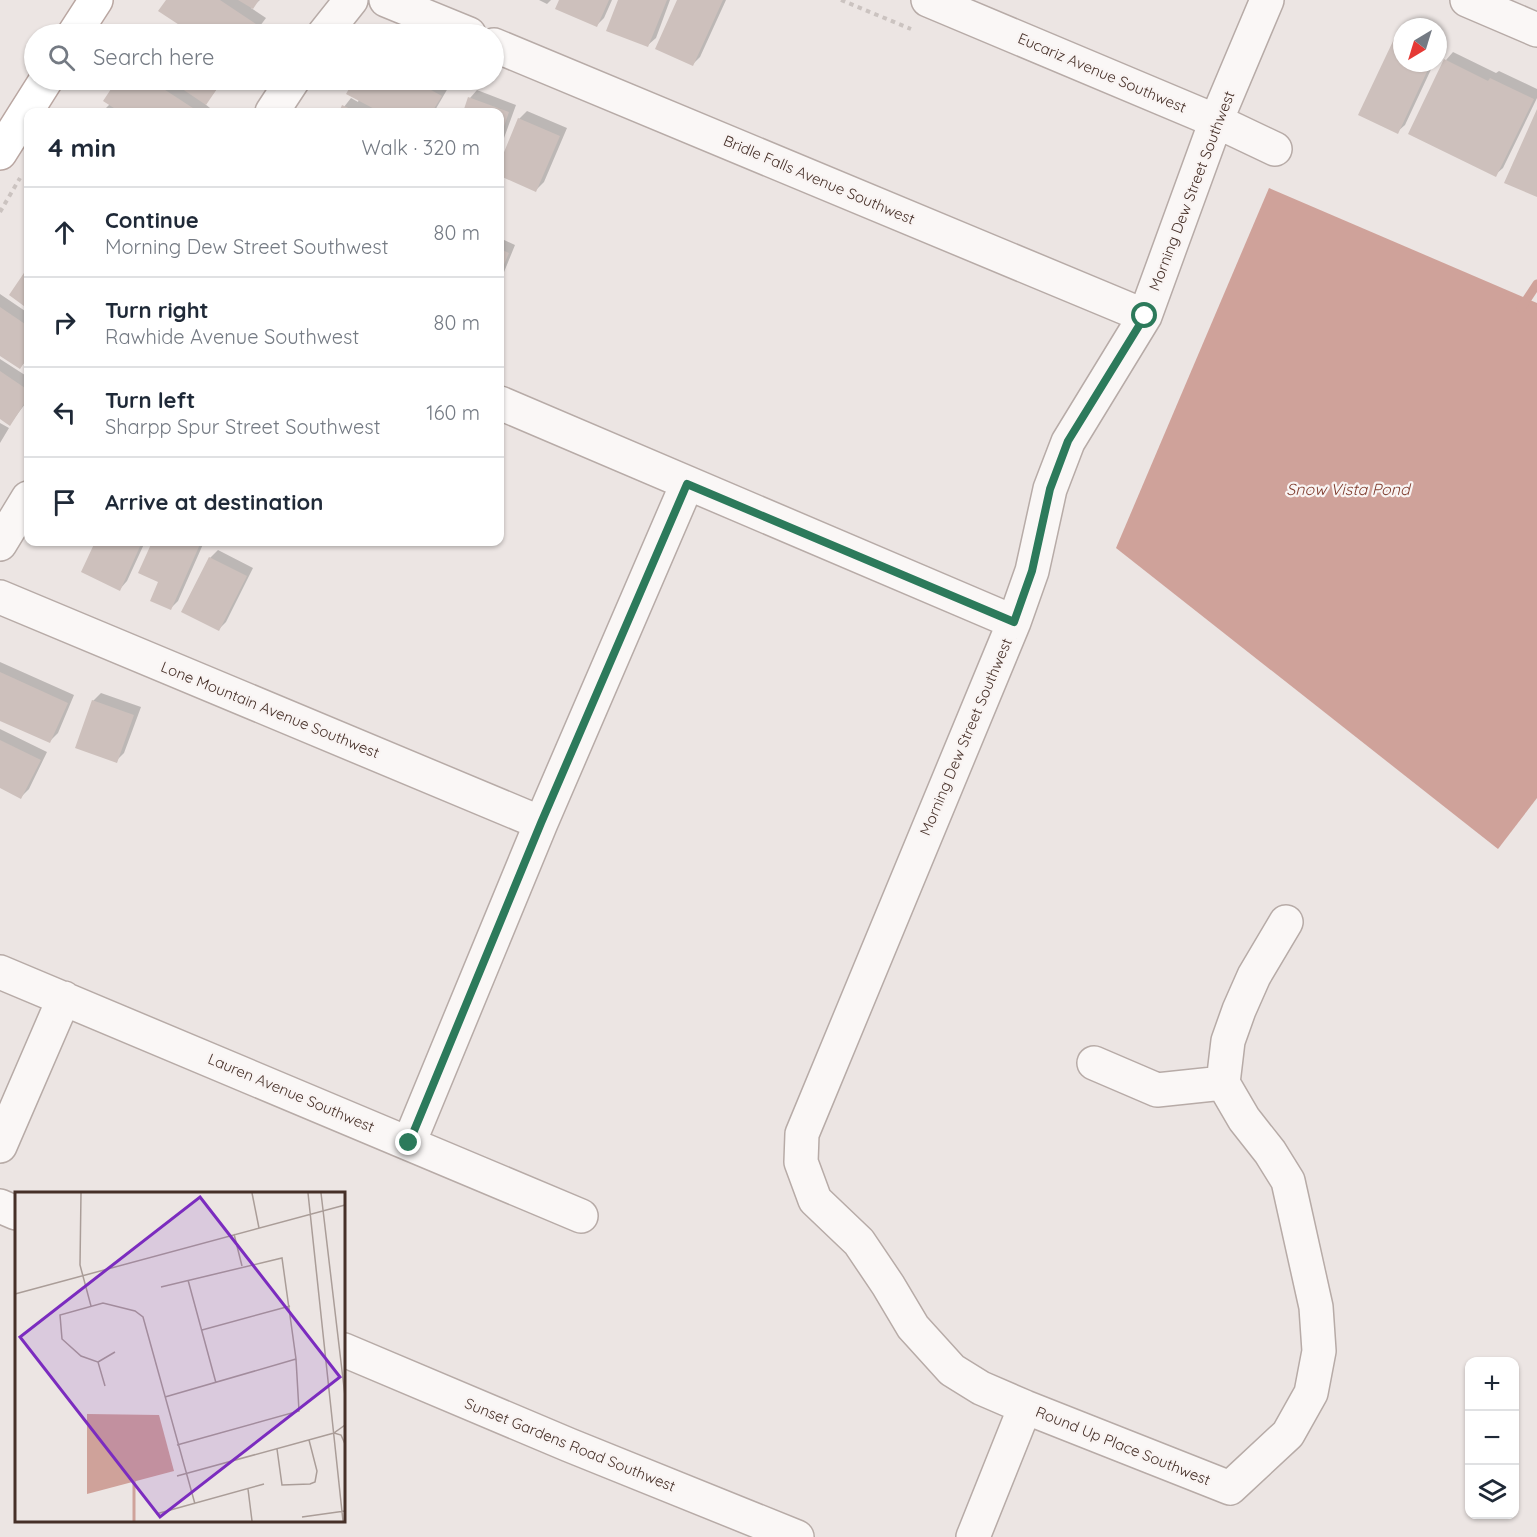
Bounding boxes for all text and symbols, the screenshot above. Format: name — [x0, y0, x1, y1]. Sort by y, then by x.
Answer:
north arrow — [1393, 18, 1447, 72]
search box — [24, 24, 504, 90]
street label: Eucariz Avenue Southwest — [1015, 28, 1189, 117]
icon: search — [45, 41, 78, 74]
text: Search here — [93, 43, 214, 71]
street label: Morning Dew Street Southwest — [1145, 88, 1238, 293]
text: 4 min — [48, 131, 116, 164]
street label: Bridle Falls Avenue Southwest — [721, 131, 918, 229]
text: Walk · 320 m — [361, 135, 480, 160]
text: Continue — [105, 206, 199, 234]
icon: ahead — [48, 216, 81, 249]
text: 80 m — [434, 220, 480, 245]
text: Morning Dew Street Southwest — [105, 234, 388, 259]
text: Turn right — [105, 296, 209, 324]
route start — [1131, 302, 1157, 328]
icon: right — [48, 306, 81, 339]
text: 80 m — [434, 310, 480, 335]
text: Rawhide Avenue Southwest — [105, 324, 359, 349]
text: Turn left — [105, 386, 195, 414]
icon: left — [48, 396, 81, 429]
text: 160 m — [426, 400, 480, 425]
text: Sharpp Spur Street Southwest — [105, 414, 380, 439]
water label: Snow Vista Pond — [1286, 479, 1412, 499]
icon: arrive — [48, 486, 81, 519]
text: Arrive at destination — [105, 488, 323, 516]
street label: Morning Dew Street Southwest — [915, 635, 1016, 838]
street label: Lone Mountain Avenue Southwest — [158, 657, 382, 762]
street label: Lauren Avenue Southwest — [205, 1049, 377, 1136]
route end — [395, 1129, 421, 1155]
inset map — [15, 1192, 345, 1522]
map controls — [1465, 1357, 1519, 1519]
button: + — [1465, 1357, 1519, 1411]
street label: Sunset Gardens Road Southwest — [462, 1393, 678, 1496]
street label: Round Up Place Southwest — [1033, 1402, 1213, 1489]
button: − — [1465, 1411, 1519, 1465]
button: layers — [1465, 1465, 1519, 1519]

